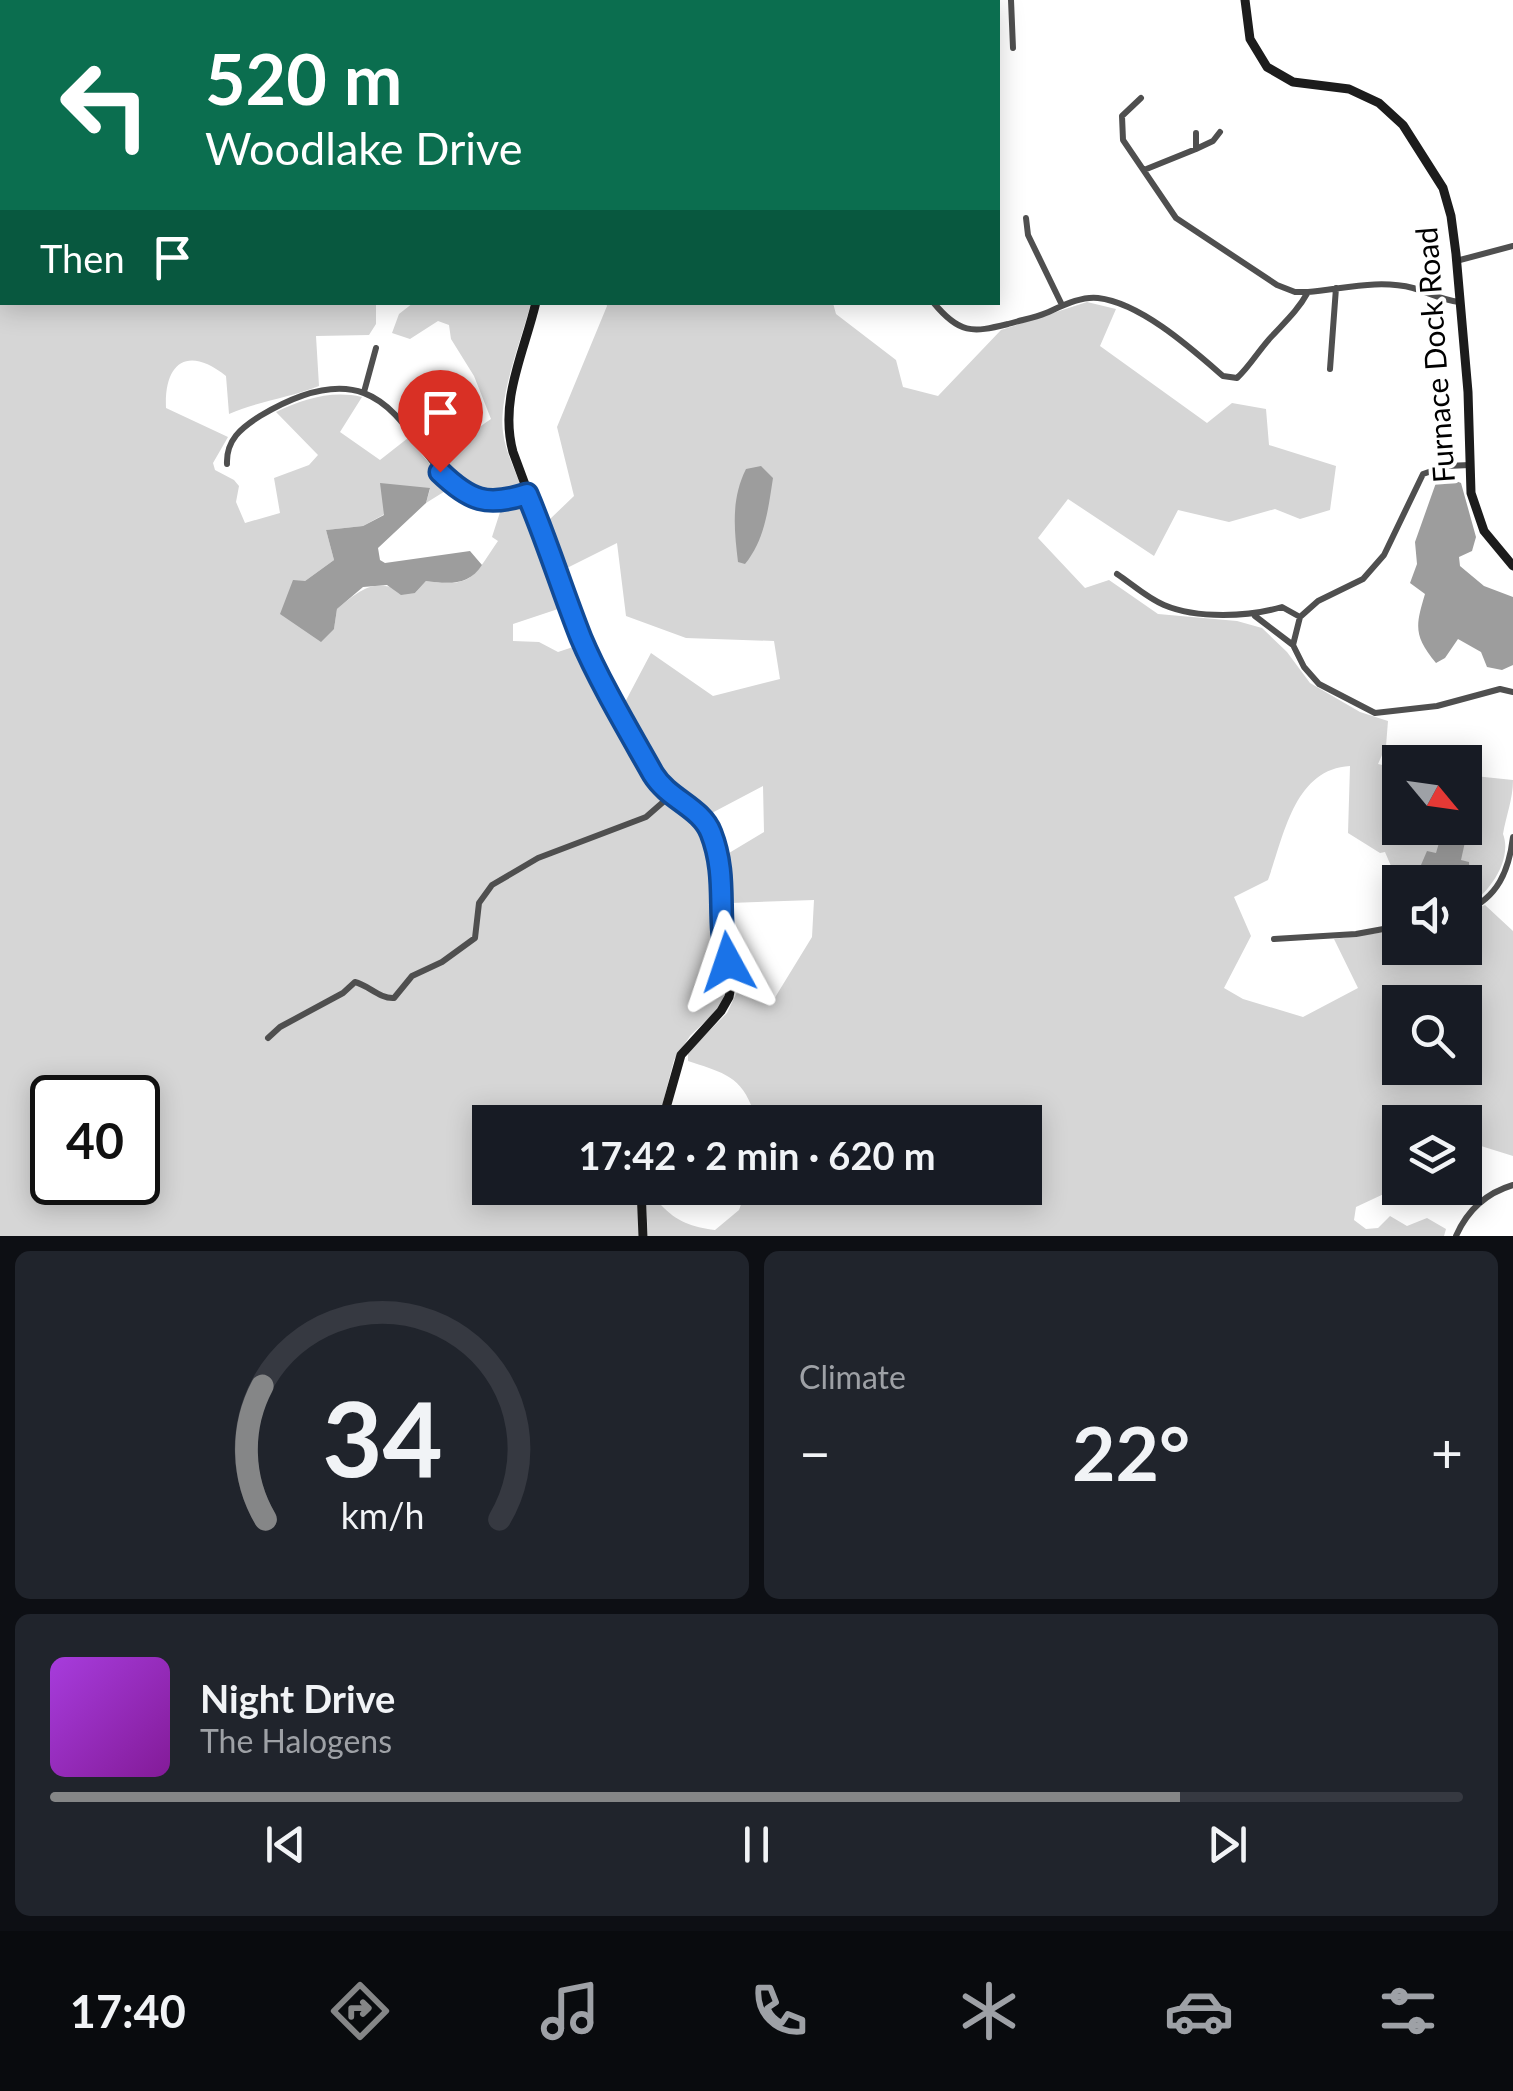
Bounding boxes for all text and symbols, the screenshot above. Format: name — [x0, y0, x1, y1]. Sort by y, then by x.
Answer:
text: 520 m — [205, 36, 402, 120]
icon: left — [40, 40, 170, 170]
text: Woodlake Drive — [205, 121, 522, 175]
street label: Furnace Dock Road — [1407, 226, 1461, 484]
icon: arrive — [145, 230, 200, 285]
text: Then — [40, 235, 125, 281]
pin — [398, 370, 483, 473]
icon: arrive — [413, 385, 468, 440]
north arrow — [1382, 745, 1482, 845]
map controls — [1382, 745, 1482, 1205]
button: sound — [1382, 865, 1482, 965]
position arrow — [676, 910, 780, 1014]
button: search — [1382, 985, 1482, 1085]
speed limit sign: 40 — [30, 1075, 160, 1205]
button: layers — [1382, 1105, 1482, 1205]
text: 17:42 · 2 min · 620 m — [578, 1132, 936, 1178]
text: Climate — [799, 1357, 906, 1396]
text: 34 — [322, 1374, 442, 1499]
text: 22° — [1072, 1407, 1190, 1497]
text: − — [799, 1419, 831, 1485]
text: + — [1431, 1419, 1463, 1485]
text: km/h — [340, 1494, 424, 1537]
text: Night Drive — [200, 1675, 395, 1721]
text: The Halogens — [200, 1721, 392, 1760]
icon: previous — [258, 1817, 313, 1872]
icon: pause — [729, 1817, 784, 1872]
icon: next — [1200, 1817, 1255, 1872]
icon: directions — [325, 1976, 395, 2046]
icon: music — [535, 1976, 605, 2046]
icon: phone — [744, 1976, 814, 2046]
icon: climate — [954, 1976, 1024, 2046]
icon: car — [1164, 1976, 1234, 2046]
icon: filters — [1373, 1976, 1443, 2046]
text: 17:40 — [70, 1984, 186, 2038]

